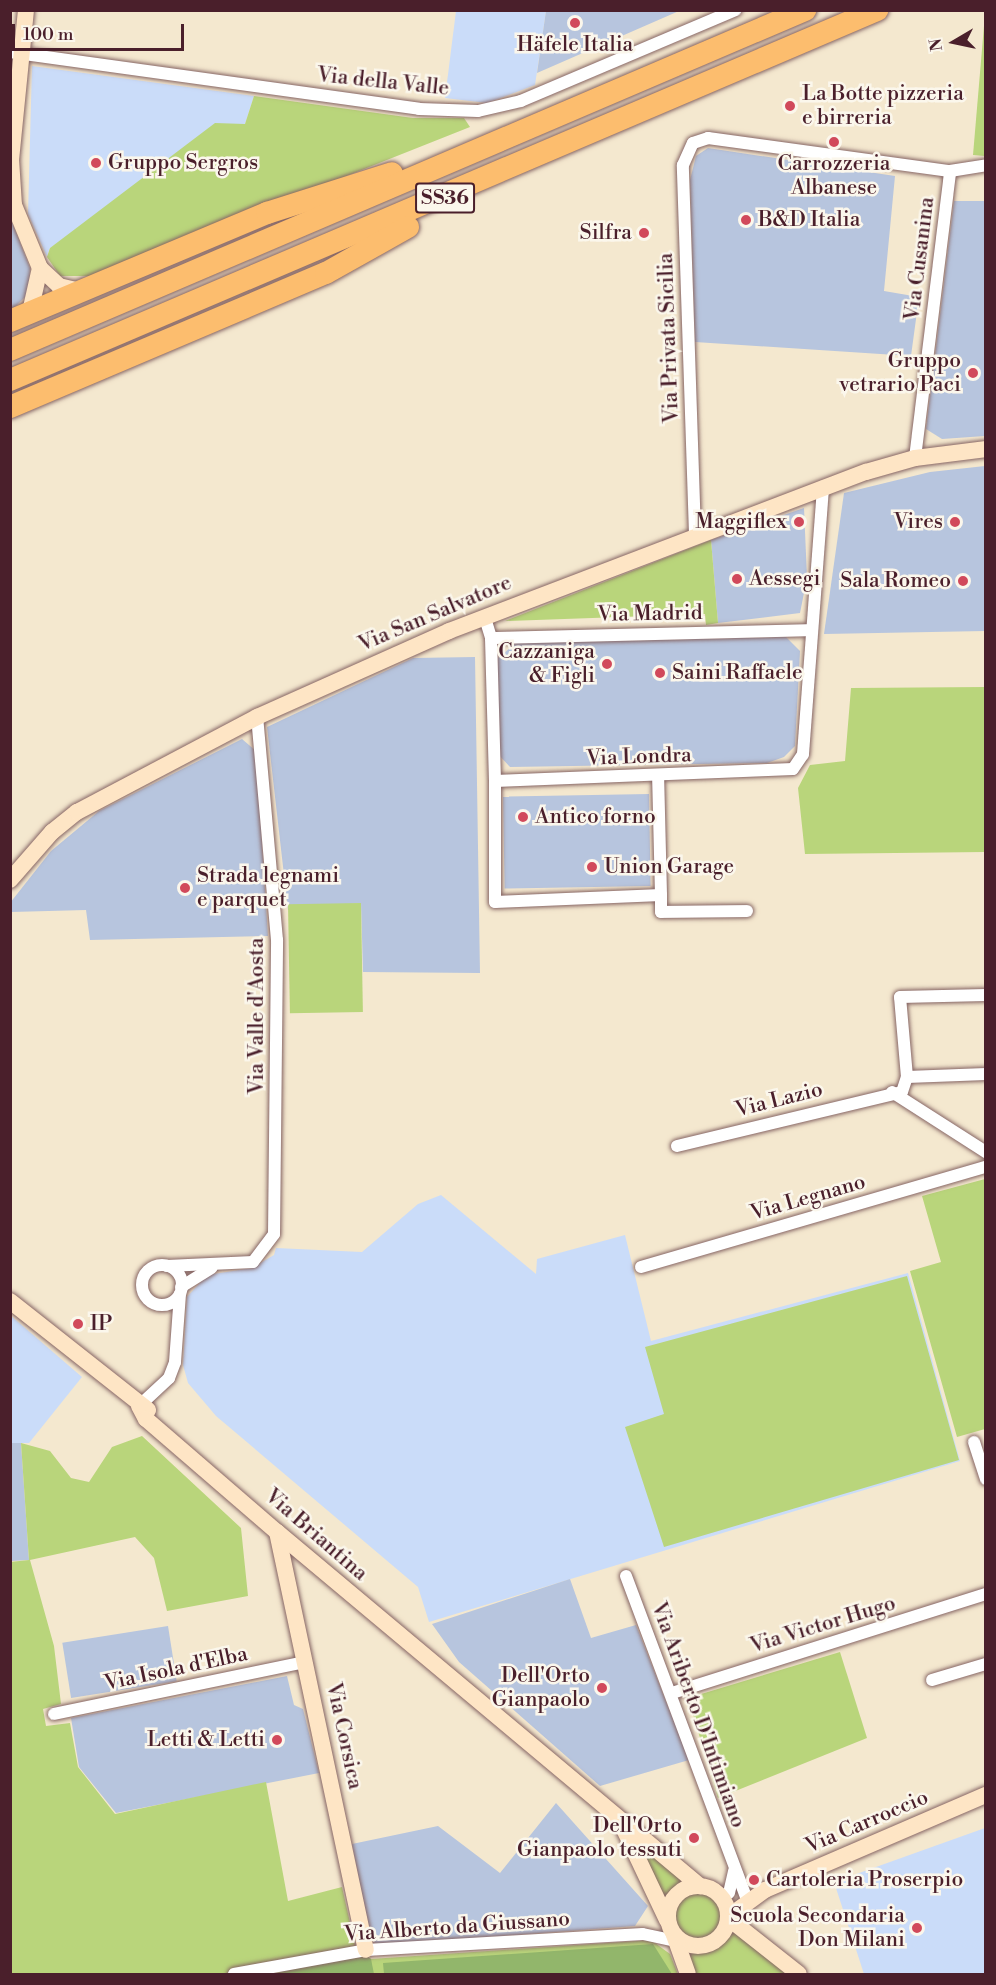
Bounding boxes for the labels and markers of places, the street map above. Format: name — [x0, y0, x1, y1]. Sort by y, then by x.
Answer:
marker: Häfele Italia — [568, 16, 582, 30]
place label: Häfele Italia — [517, 32, 633, 58]
place label: La Botte pizzeria e birreria — [802, 81, 964, 131]
marker: La Botte pizzeria e birreria — [783, 99, 797, 113]
marker: Carrozzeria Albanese — [827, 135, 841, 149]
place label: Gruppo Sergros — [108, 150, 258, 176]
place label: Carrozzeria Albanese — [778, 151, 890, 201]
marker: Gruppo Sergros — [89, 156, 103, 170]
place label: B&D Italia — [758, 207, 860, 233]
marker: B&D Italia — [739, 213, 753, 227]
place label: Silfra — [580, 220, 632, 246]
marker: Silfra — [637, 226, 651, 240]
place label: Gruppo vetrario Paci — [839, 348, 961, 398]
marker: Gruppo vetrario Paci — [966, 366, 980, 380]
place label: Maggiflex — [695, 509, 787, 535]
place label: Vires — [894, 509, 943, 535]
marker: Maggiflex — [792, 515, 806, 529]
marker: Vires — [948, 515, 962, 529]
place label: Aessegi — [749, 566, 820, 592]
place label: Sala Romeo — [840, 568, 951, 594]
marker: Aessegi — [730, 572, 744, 586]
marker: Sala Romeo — [956, 574, 970, 588]
place label: Cazzaniga & Figli — [498, 639, 595, 689]
marker: Cazzaniga & Figli — [600, 657, 614, 671]
place label: Saini Raffaele — [672, 660, 803, 686]
marker: Saini Raffaele — [653, 666, 667, 680]
place label: Antico forno — [535, 804, 656, 830]
marker: Antico forno — [516, 810, 530, 824]
place label: Union Garage — [604, 854, 734, 880]
marker: Union Garage — [585, 860, 599, 874]
place label: Strada legnami e parquet — [197, 863, 339, 913]
marker: Strada legnami e parquet — [178, 881, 192, 895]
place label: IP — [90, 1311, 112, 1337]
marker: IP — [71, 1317, 85, 1331]
place label: Dell'Orto Gianpaolo — [492, 1663, 590, 1713]
marker: Dell'Orto Gianpaolo — [595, 1681, 609, 1695]
place label: Letti & Letti — [147, 1727, 265, 1753]
marker: Letti & Letti — [270, 1733, 284, 1747]
place label: Dell'Orto Gianpaolo tessuti — [517, 1813, 682, 1863]
marker: Dell'Orto Gianpaolo tessuti — [687, 1831, 701, 1845]
place label: Cartoleria Proserpio — [766, 1867, 963, 1893]
marker: Cartoleria Proserpio — [747, 1873, 761, 1887]
place label: Scuola Secondaria Don Milani — [730, 1903, 905, 1953]
marker: Scuola Secondaria Don Milani — [910, 1921, 924, 1935]

